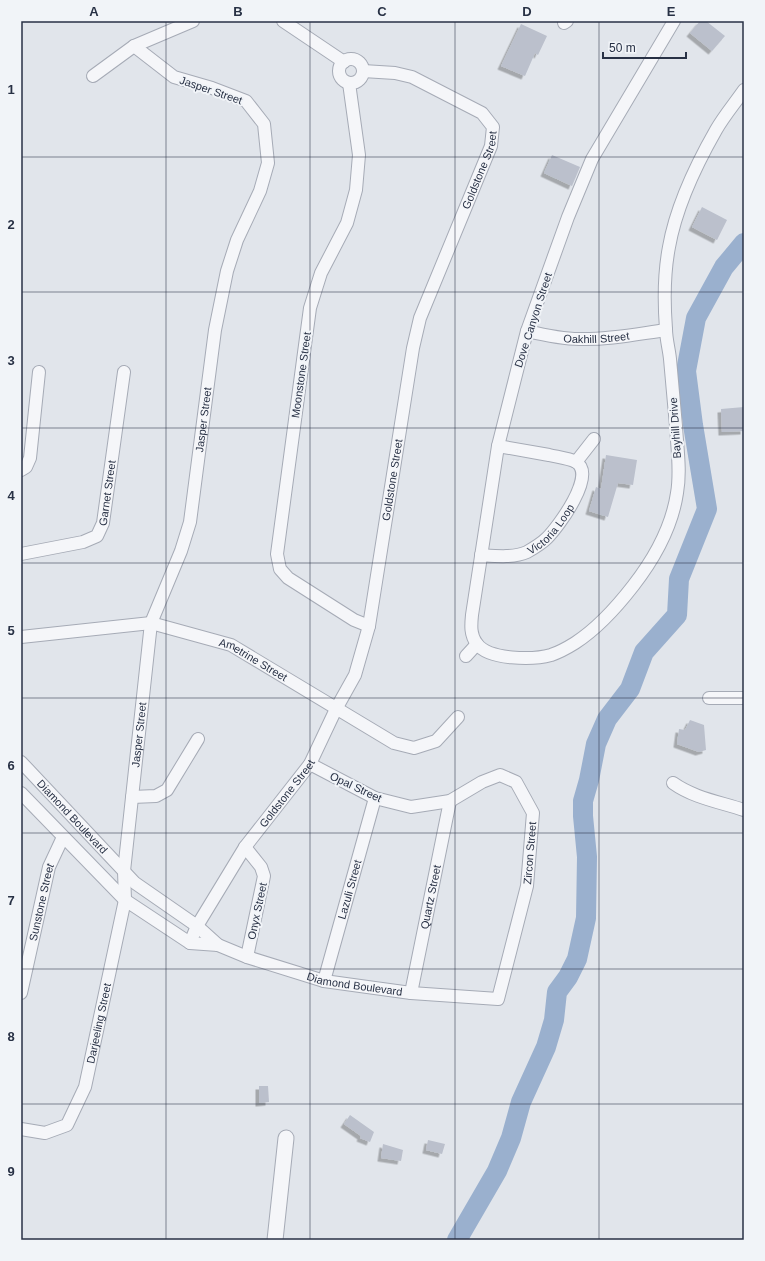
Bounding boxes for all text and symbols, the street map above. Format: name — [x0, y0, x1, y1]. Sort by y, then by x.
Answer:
text: A — [89, 4, 99, 19]
text: B — [233, 4, 243, 19]
text: C — [377, 4, 387, 19]
text: D — [522, 4, 532, 19]
text: E — [667, 4, 676, 19]
scale bar — [603, 34, 686, 60]
text: 50 m — [609, 41, 636, 55]
street label: Jasper Street — [178, 74, 244, 106]
text: 1 — [7, 82, 15, 97]
street label: Goldstone Street — [460, 130, 499, 211]
text: 2 — [7, 217, 15, 232]
street label: Dove Canyon Street — [512, 271, 554, 369]
street label: Oakhill Street — [563, 330, 630, 345]
street label: Moonstone Street — [289, 331, 313, 419]
text: 3 — [7, 353, 15, 368]
street label: Jasper Street — [193, 386, 213, 453]
street label: Bayhill Drive — [667, 397, 683, 459]
street label: Goldstone Street — [380, 438, 405, 522]
street label: Garnet Street — [97, 459, 118, 527]
text: 4 — [7, 488, 15, 503]
street label: Victoria Loop — [525, 502, 576, 556]
text: 5 — [7, 623, 15, 638]
street label: Ametrine Street — [218, 636, 289, 683]
street label: Jasper Street — [129, 702, 148, 768]
text: 6 — [7, 758, 15, 773]
street label: Goldstone Street — [257, 758, 317, 830]
street label: Opal Street — [328, 770, 384, 804]
street label: Diamond Boulevard — [35, 777, 110, 856]
street label: Zircon Street — [521, 821, 538, 885]
street label: Lazuli Street — [336, 858, 364, 921]
street label: Sunstone Street — [27, 861, 56, 942]
street label: Quartz Street — [418, 864, 443, 930]
street label: Onyx Street — [245, 881, 269, 941]
text: 7 — [7, 893, 15, 908]
street label: Diamond Boulevard — [305, 970, 403, 998]
street label: Darjeeling Street — [84, 982, 113, 1065]
text: 8 — [7, 1029, 15, 1044]
text: 9 — [7, 1164, 15, 1179]

